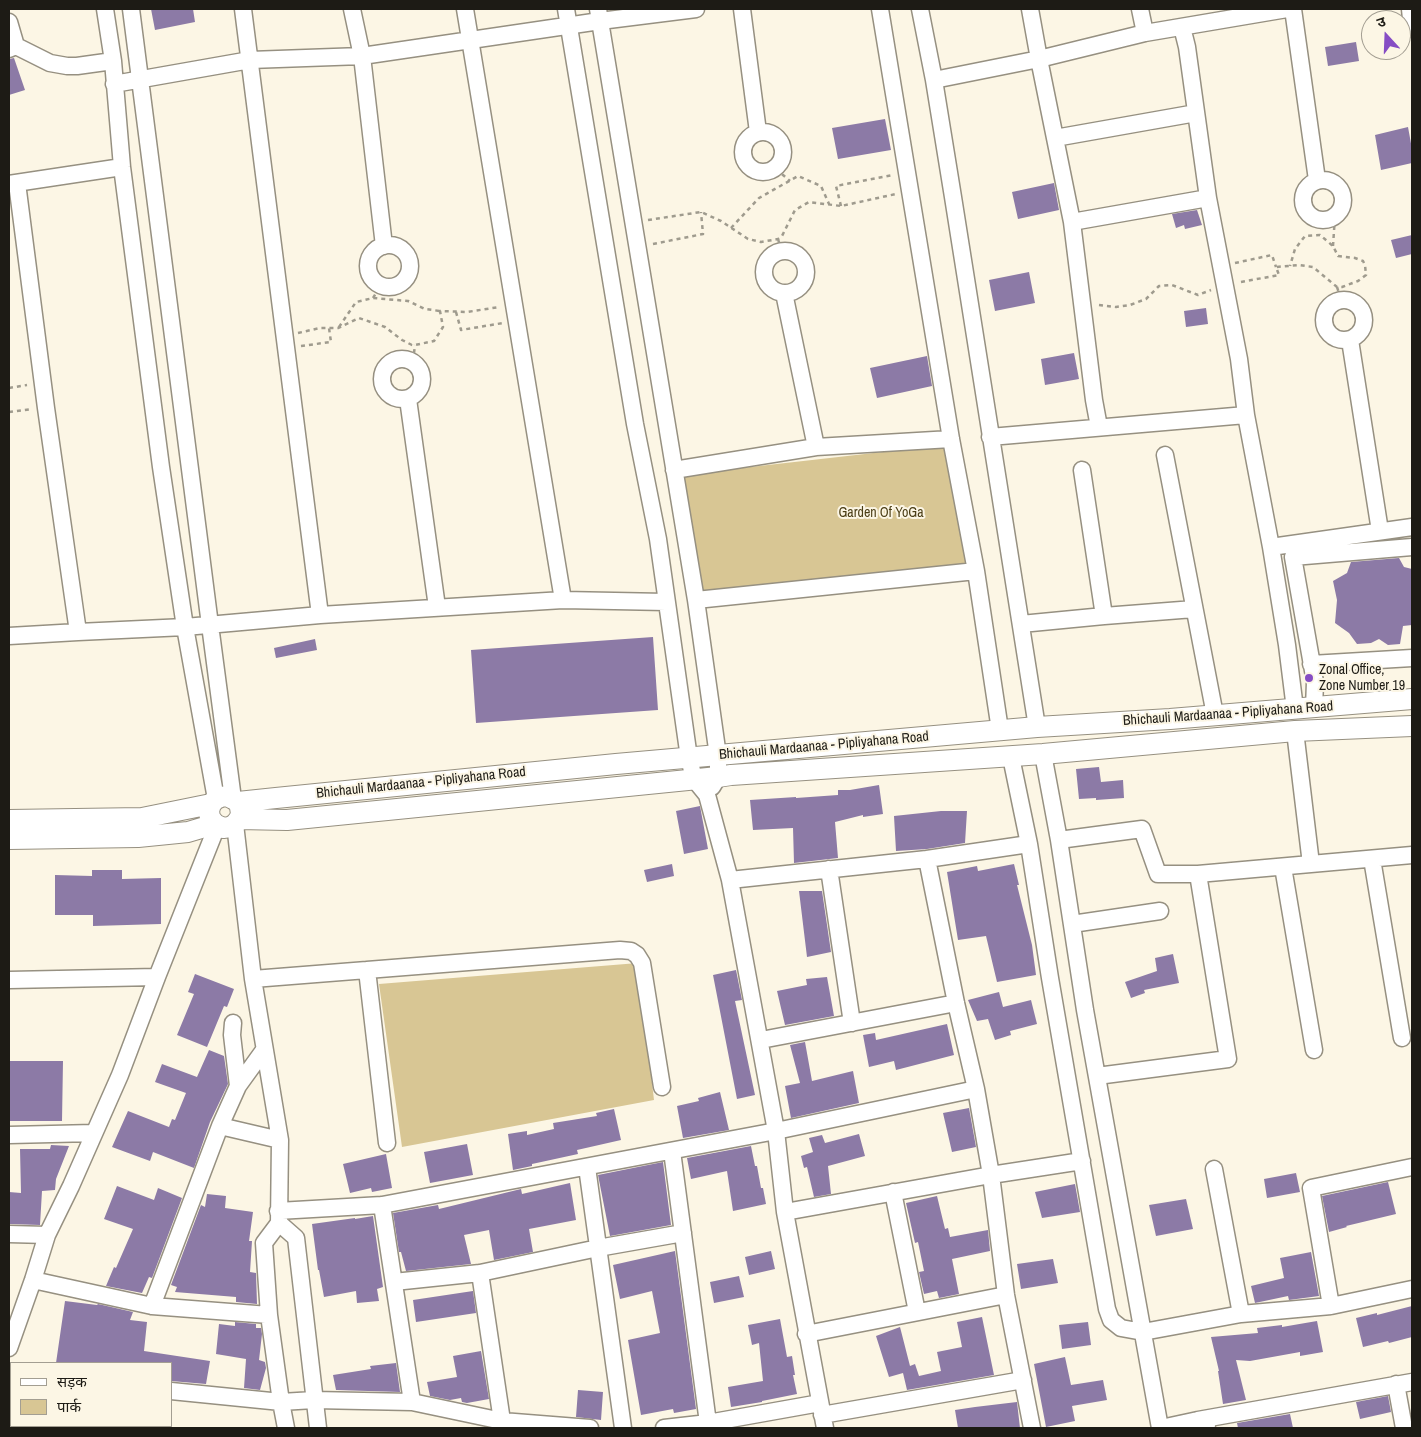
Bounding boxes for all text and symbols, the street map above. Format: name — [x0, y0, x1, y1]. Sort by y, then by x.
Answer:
north arrow — [1361, 10, 1411, 60]
text: उ — [1374, 12, 1388, 32]
park label: Garden Of YoGa — [838, 505, 924, 521]
place label: Zonal Office, Zone Number 19 — [1319, 662, 1405, 694]
marker: Zonal Office, Zone Number 19 — [1303, 672, 1315, 684]
street label: Bhichauli Mardaanaa - Pipliyahana Road — [1122, 698, 1334, 730]
street label: Bhichauli Mardaanaa - Pipliyahana Road — [718, 728, 930, 764]
street label: Bhichauli Mardaanaa - Pipliyahana Road — [315, 764, 527, 802]
legend — [10, 1362, 172, 1427]
text: सड़क — [57, 1371, 87, 1392]
text: पार्क — [57, 1396, 81, 1417]

